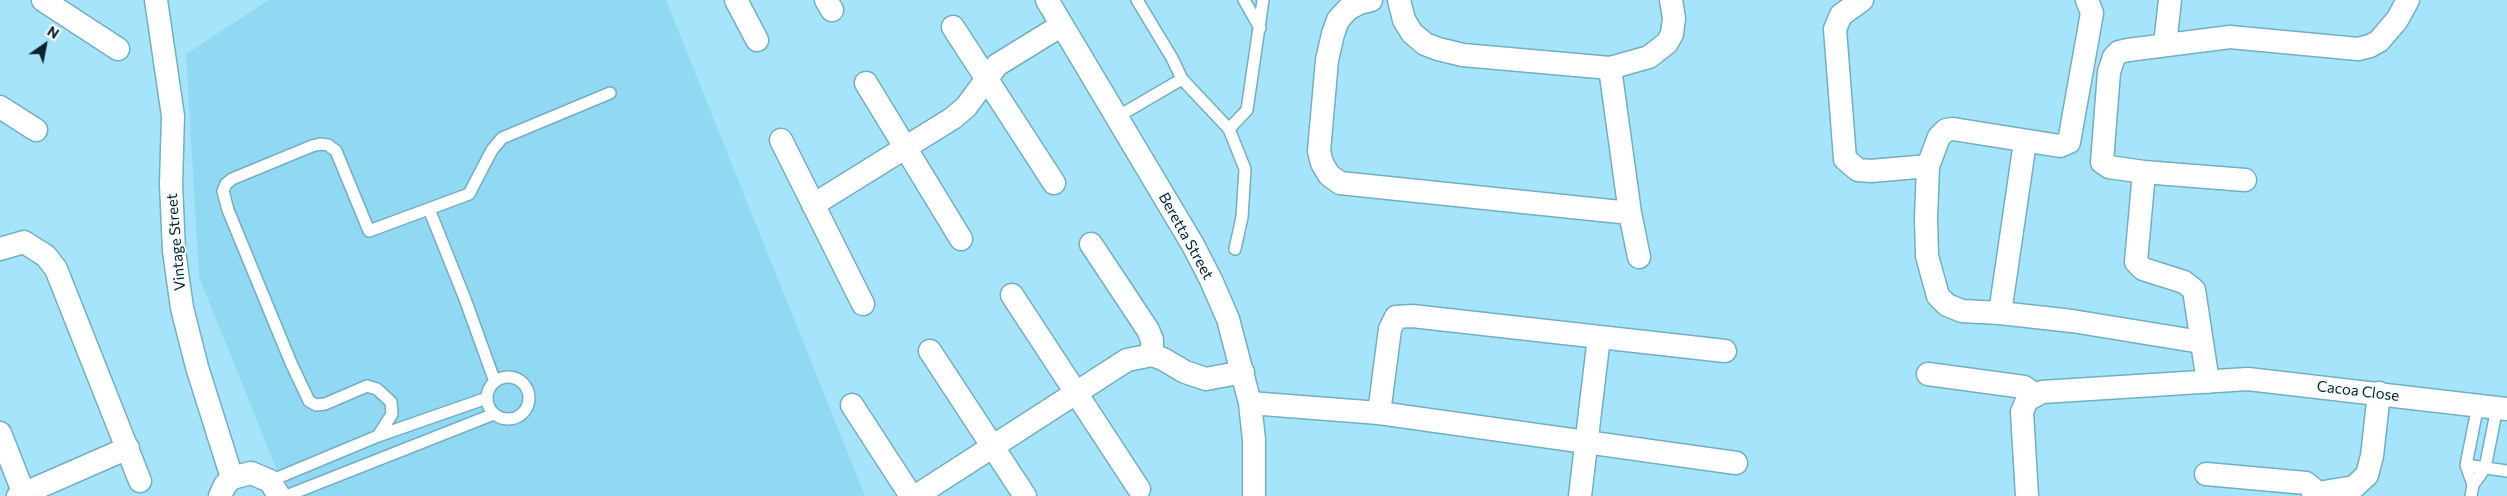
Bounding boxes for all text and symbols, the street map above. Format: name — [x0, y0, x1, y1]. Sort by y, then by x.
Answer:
north arrow — [20, 20, 70, 70]
text: N — [44, 22, 62, 42]
street label: Beretta Street — [1155, 189, 1217, 283]
street label: Vintage Street — [163, 192, 189, 292]
street label: Cacoa Close — [2316, 377, 2400, 405]

